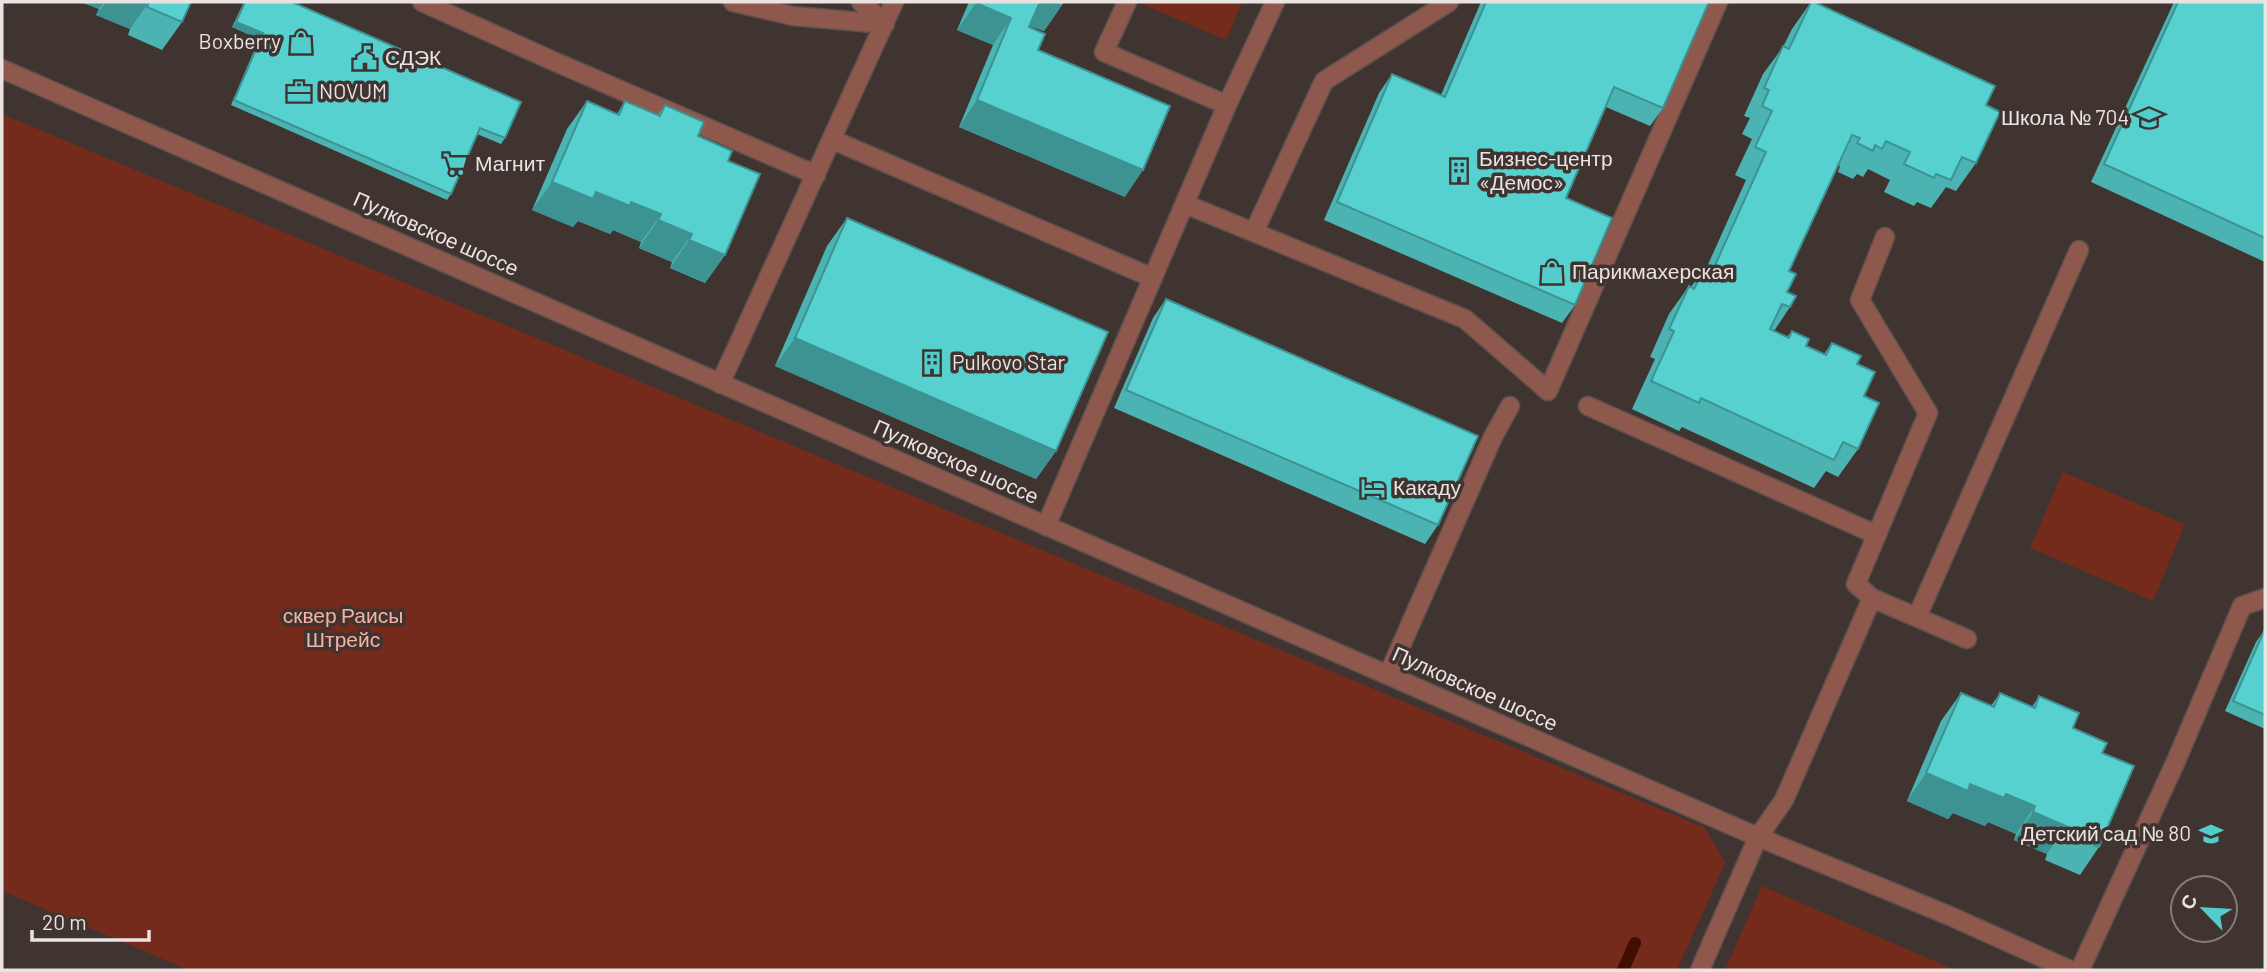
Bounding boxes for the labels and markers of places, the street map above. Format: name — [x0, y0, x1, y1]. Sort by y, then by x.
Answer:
place label: Boxberry — [199, 28, 281, 53]
shop icon: Boxberry — [287, 28, 315, 56]
public building icon: СДЭК — [351, 44, 379, 72]
place label: СДЭК — [385, 44, 442, 69]
office icon: NOVUM — [285, 78, 313, 106]
place label: NOVUM — [319, 78, 387, 103]
place label: Школа № 704 — [2001, 104, 2129, 129]
school or university icon: Школа № 704 — [2135, 104, 2163, 132]
place label: Бизнес-центр «Демос» — [1479, 145, 1613, 194]
supermarket icon: Магнит — [441, 150, 469, 178]
place label: Магнит — [475, 150, 545, 175]
building icon: Бизнес-центр «Демос» — [1445, 157, 1473, 185]
shop icon: Парикмахерская — [1538, 258, 1566, 286]
place label: Парикмахерская — [1572, 258, 1734, 283]
building icon: Pulkovo Star — [918, 349, 946, 377]
place label: Pulkovo Star — [952, 349, 1066, 374]
hotel icon: Какаду — [1359, 474, 1387, 502]
place label: Какаду — [1393, 474, 1461, 499]
place label: Детский сад № 80 — [2021, 820, 2191, 845]
school or university icon: Детский сад № 80 — [2197, 820, 2225, 848]

